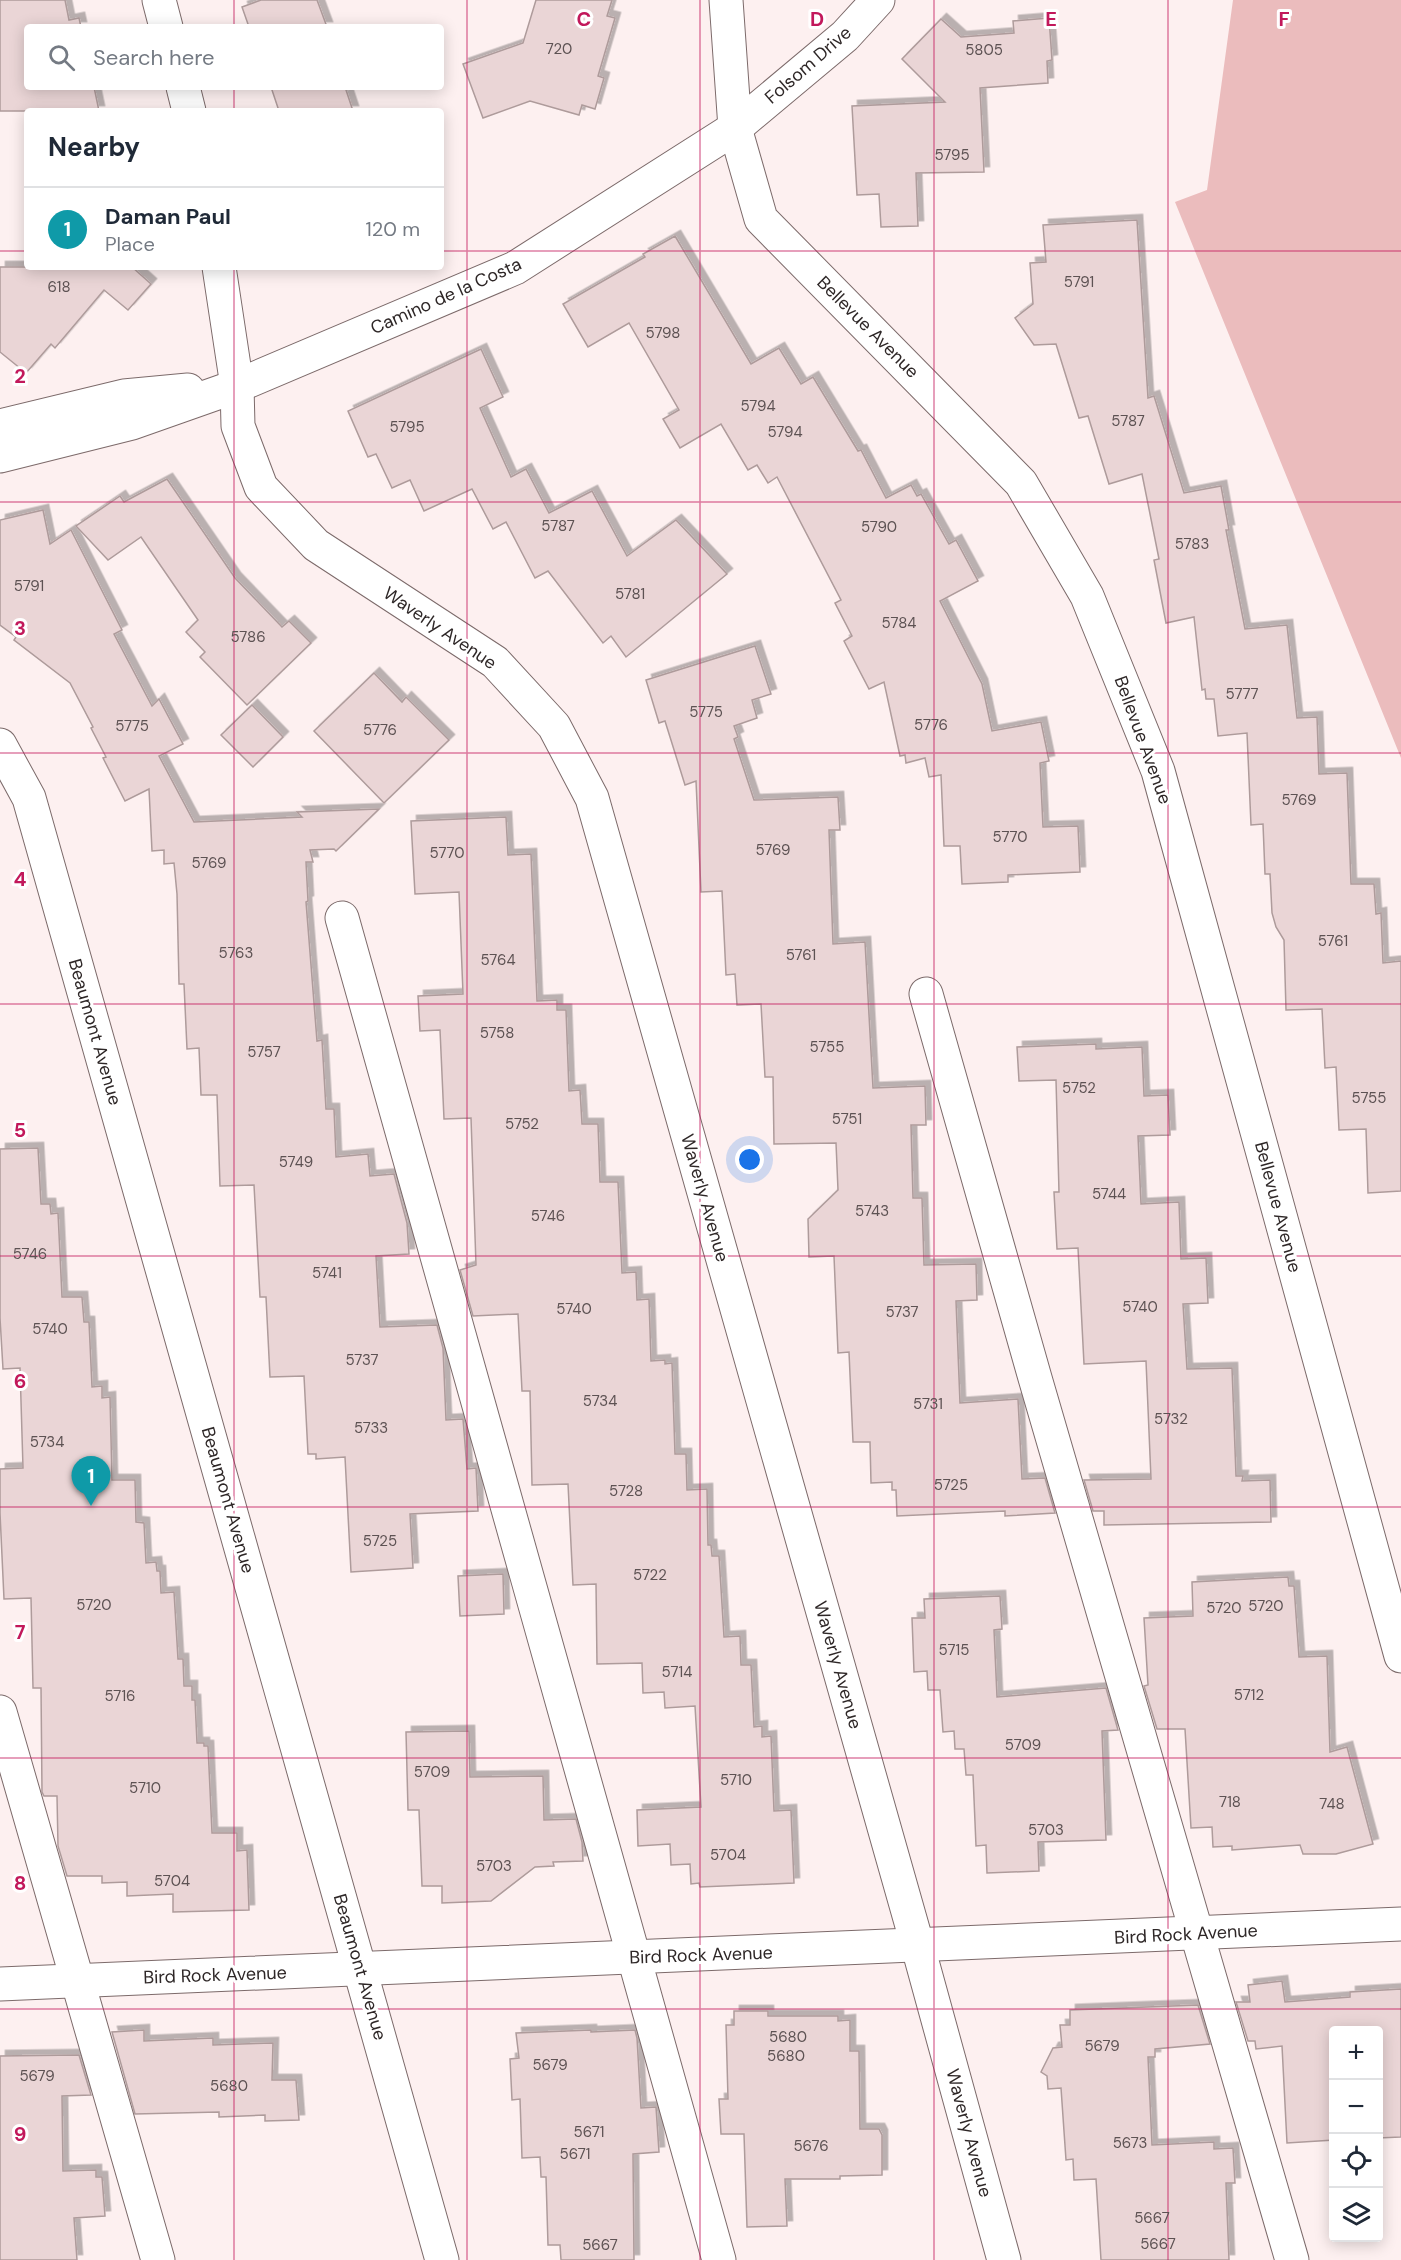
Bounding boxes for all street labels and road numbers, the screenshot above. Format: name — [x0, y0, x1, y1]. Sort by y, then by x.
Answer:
street label: Folsom Drive — [760, 21, 856, 109]
street label: Camino de la Costa — [367, 252, 525, 340]
street label: Bellevue Avenue — [812, 271, 924, 383]
street label: Waverly Avenue — [379, 581, 501, 675]
street label: Bellevue Avenue — [1109, 672, 1177, 808]
street label: Beaumont Avenue — [63, 956, 127, 1108]
street label: Waverly Avenue — [675, 1131, 735, 1265]
street label: Bellevue Avenue — [1249, 1139, 1307, 1275]
street label: Beaumont Avenue — [196, 1424, 260, 1576]
street label: Waverly Avenue — [808, 1598, 868, 1732]
street label: Beaumont Avenue — [328, 1891, 392, 2043]
street label: Bird Rock Avenue — [1114, 1918, 1258, 1950]
street label: Bird Rock Avenue — [629, 1940, 773, 1970]
street label: Bird Rock Avenue — [143, 1960, 287, 1990]
street label: Waverly Avenue — [940, 2066, 998, 2200]

